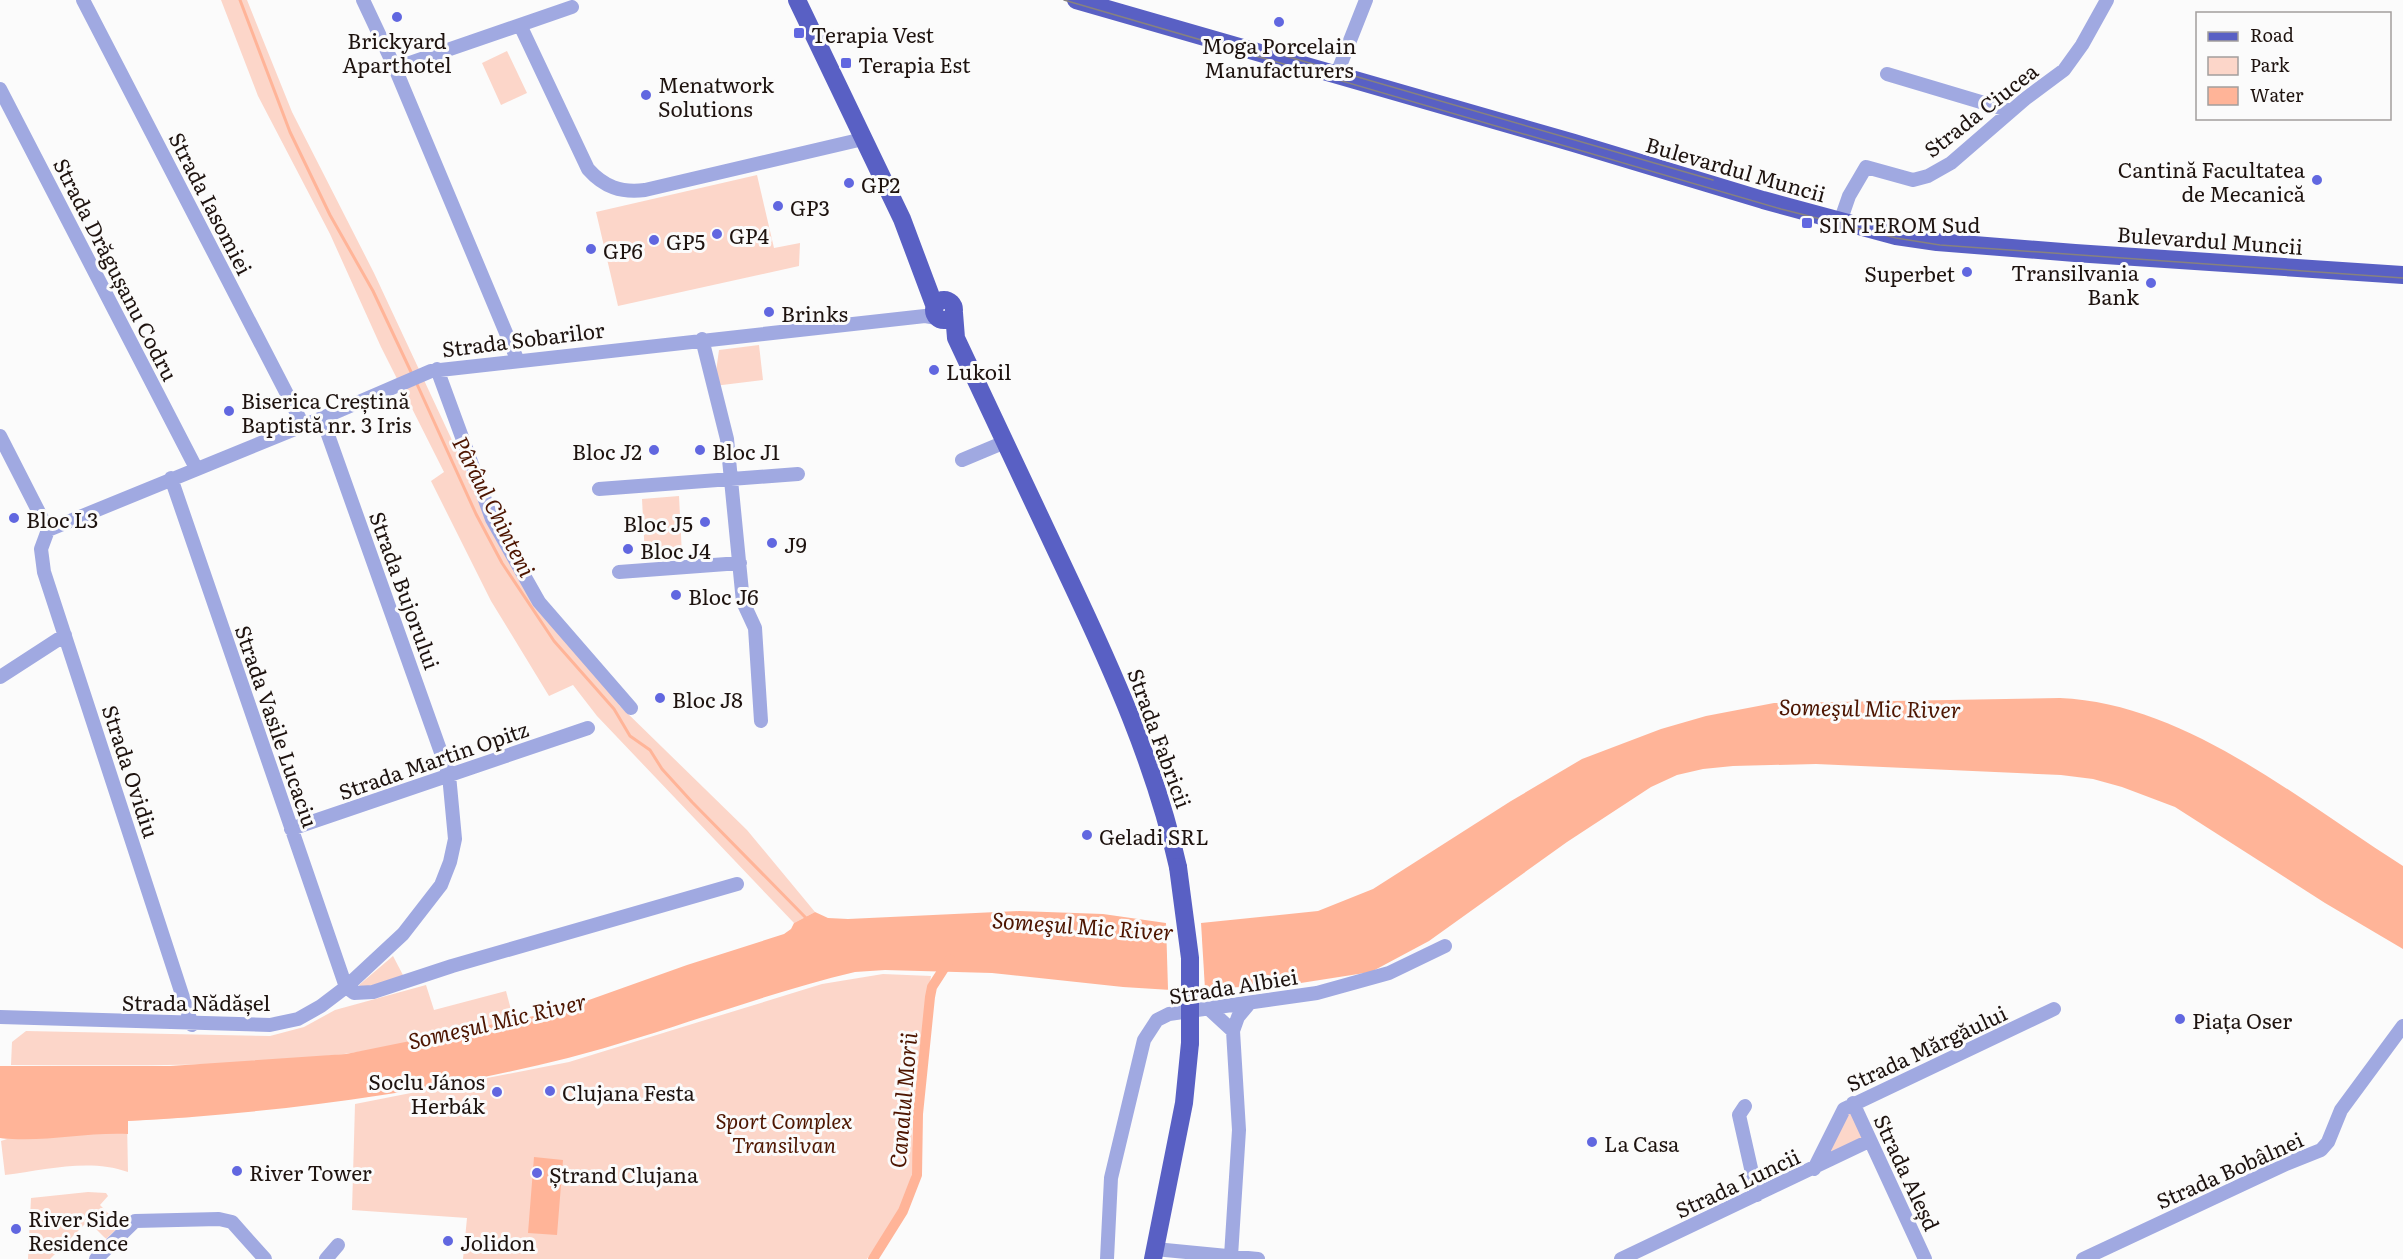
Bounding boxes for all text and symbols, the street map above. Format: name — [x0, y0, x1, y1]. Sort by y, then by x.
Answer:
marker: Brickyard Aparthotel — [390, 10, 404, 24]
legend — [2196, 12, 2391, 120]
marker: Moga Porcelain Manufacturers — [1272, 15, 1286, 29]
place label: Terapia Vest — [811, 18, 935, 49]
text: Road — [2250, 21, 2294, 48]
place label: Brickyard Aparthotel — [342, 24, 452, 79]
marker: Terapia Vest — [792, 26, 806, 40]
place label: Moga Porcelain Manufacturers — [1202, 29, 1356, 84]
place label: Terapia Est — [858, 48, 971, 79]
text: Park — [2250, 51, 2291, 78]
street label: Strada Ciucea — [1916, 54, 2044, 164]
marker: Terapia Est — [839, 56, 853, 70]
place label: Menatwork Solutions — [658, 68, 774, 123]
text: Water — [2250, 81, 2304, 108]
marker: Menatwork Solutions — [639, 88, 653, 102]
street label: Strada Iasomiei — [163, 126, 261, 280]
street label: Bulevardul Muncii — [1642, 127, 1830, 209]
street label: Strada Drăgușanu Codru — [47, 152, 187, 386]
place label: Cantină Facultatea de Mecanică — [2118, 153, 2306, 208]
place label: GP2 — [861, 168, 900, 199]
marker: Cantină Facultatea de Mecanică — [2310, 173, 2324, 187]
marker: GP2 — [842, 176, 856, 190]
place label: GP3 — [790, 191, 830, 222]
marker: GP3 — [771, 199, 785, 213]
place label: SINTEROM Sud — [1819, 208, 1981, 239]
marker: SINTEROM Sud — [1800, 216, 1814, 230]
street label: Bulevardul Muncii — [2116, 217, 2304, 261]
place label: GP4 — [729, 219, 769, 250]
place label: GP5 — [666, 225, 705, 256]
marker: GP4 — [710, 227, 724, 241]
marker: GP5 — [647, 233, 661, 247]
place label: GP6 — [603, 234, 643, 265]
marker: GP6 — [584, 242, 598, 256]
place label: Transilvania Bank — [2011, 256, 2140, 311]
place label: Superbet — [1864, 257, 1956, 288]
marker: Superbet — [1960, 265, 1974, 279]
marker: Transilvania Bank — [2144, 276, 2158, 290]
place label: Brinks — [781, 297, 848, 328]
marker: Brinks — [762, 305, 776, 319]
street label: Strada Sobarilor — [440, 313, 606, 363]
place label: Lukoil — [946, 355, 1011, 386]
marker: Lukoil — [927, 363, 941, 377]
place label: Biserica Creștină Baptistă nr. 3 Iris — [241, 384, 412, 439]
marker: Biserica Creștină Baptistă nr. 3 Iris — [222, 404, 236, 418]
water label: Pârâul Chinteni — [445, 430, 545, 582]
place label: Bloc J2 — [572, 435, 642, 466]
place label: Bloc J1 — [712, 435, 780, 466]
marker: Bloc J2 — [647, 443, 661, 457]
marker: Bloc J1 — [693, 443, 707, 457]
place label: Bloc L3 — [26, 503, 98, 534]
street label: Strada Bujorului — [363, 507, 449, 673]
place label: Bloc J5 — [623, 507, 693, 538]
marker: Bloc L3 — [7, 511, 21, 525]
marker: Bloc J5 — [698, 515, 712, 529]
place label: J9 — [784, 528, 807, 559]
place label: Bloc J4 — [640, 534, 711, 565]
marker: J9 — [765, 536, 779, 550]
marker: Bloc J4 — [621, 542, 635, 556]
place label: Bloc J6 — [688, 580, 759, 611]
marker: Bloc J6 — [669, 588, 683, 602]
street label: Strada Vasile Lucaciu — [229, 621, 327, 831]
street label: Strada Fabricii — [1121, 664, 1201, 812]
place label: Bloc J8 — [672, 683, 743, 714]
water label: Someşul Mic River — [1779, 689, 1961, 725]
marker: Bloc J8 — [653, 691, 667, 705]
street label: Strada Ovidiu — [96, 700, 168, 842]
street label: Strada Martin Opitz — [334, 712, 532, 806]
place label: Geladi SRL — [1099, 820, 1209, 851]
marker: Geladi SRL — [1080, 828, 1094, 842]
water label: Someşul Mic River — [991, 902, 1175, 948]
street label: Strada Albiei — [1166, 960, 1300, 1010]
water label: Someşul Mic River — [405, 983, 589, 1057]
street label: Strada Nădășel — [122, 986, 270, 1017]
street label: Strada Mărgăului — [1841, 996, 2012, 1098]
place label: Piața Oser — [2192, 1004, 2292, 1035]
marker: Piața Oser — [2173, 1012, 2187, 1026]
water label: Canalul Morii — [880, 1030, 924, 1169]
place label: Soclu János Herbák — [368, 1065, 485, 1120]
place label: Clujana Festa — [562, 1076, 695, 1107]
marker: Clujana Festa — [543, 1084, 557, 1098]
marker: Soclu János Herbák — [490, 1085, 504, 1099]
park label: Sport Complex Transilvan — [716, 1104, 852, 1159]
street label: Strada Aleșd — [1868, 1109, 1949, 1235]
street label: Strada Bobâlnei — [2150, 1123, 2308, 1215]
place label: La Casa — [1604, 1127, 1680, 1158]
marker: La Casa — [1585, 1135, 1599, 1149]
street label: Strada Luncii — [1670, 1140, 1804, 1224]
place label: River Tower — [249, 1156, 372, 1187]
place label: Ștrand Clujana — [549, 1158, 699, 1189]
marker: River Tower — [230, 1164, 244, 1178]
marker: Ștrand Clujana — [530, 1166, 544, 1180]
place label: River Side Residence — [28, 1202, 130, 1257]
marker: River Side Residence — [9, 1222, 23, 1236]
place label: Jolidon — [460, 1226, 536, 1257]
marker: Jolidon — [441, 1234, 455, 1248]

